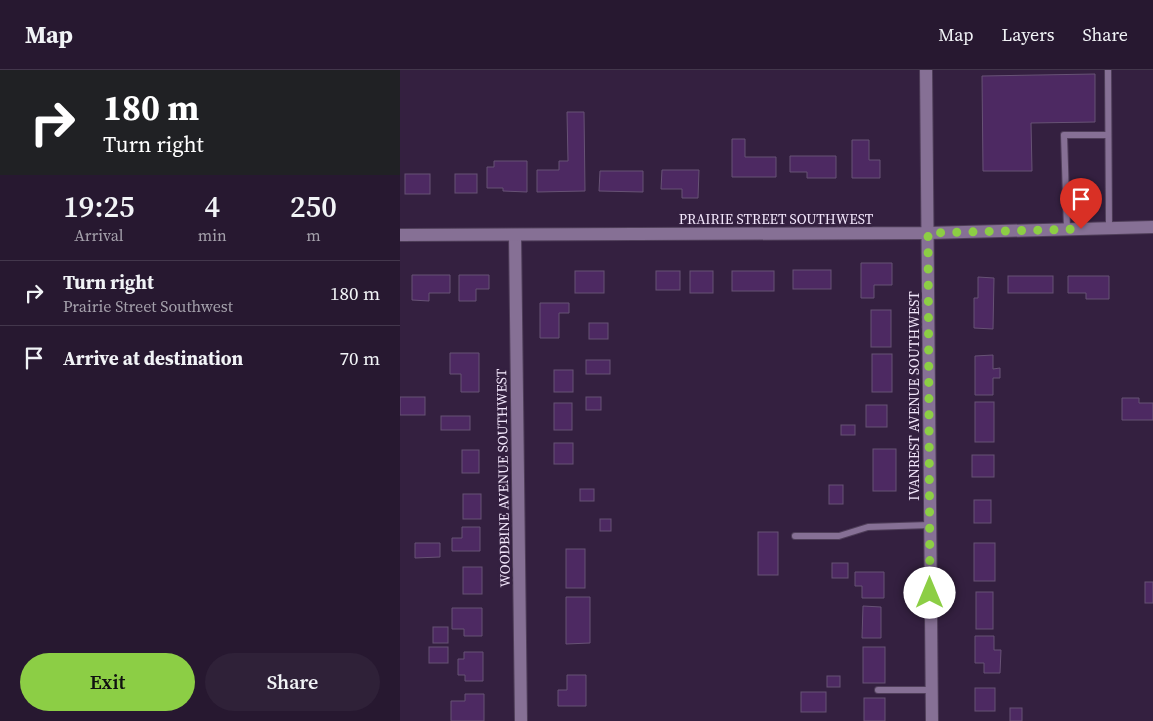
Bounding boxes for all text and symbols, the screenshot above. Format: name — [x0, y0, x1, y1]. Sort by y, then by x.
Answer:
text: Map — [25, 18, 73, 51]
text: Map — [938, 22, 973, 47]
text: Layers — [1001, 22, 1054, 47]
text: Share — [1082, 22, 1128, 47]
text: 180 m — [103, 84, 199, 132]
icon: right — [20, 90, 85, 155]
text: Turn right — [103, 129, 204, 159]
pin — [1060, 178, 1102, 229]
icon: arrive — [1067, 185, 1095, 213]
text: 19:25 — [63, 186, 135, 227]
text: 4 — [204, 186, 220, 227]
text: 250 — [290, 186, 337, 227]
street label: PRAIRIE STREET SOUTHWEST — [679, 209, 874, 229]
text: Arrival — [74, 224, 124, 246]
text: min — [198, 224, 227, 246]
text: m — [306, 224, 321, 246]
text: Turn right — [63, 269, 154, 295]
icon: right — [20, 279, 48, 307]
text: 180 m — [330, 280, 380, 306]
street label: IVANREST AVENUE SOUTHWEST — [904, 291, 924, 501]
text: Prairie Street Southwest — [63, 295, 233, 317]
icon: arrive — [20, 344, 48, 372]
text: Arrive at destination — [63, 345, 243, 371]
text: 70 m — [339, 345, 380, 371]
street label: WOODBINE AVENUE SOUTHWEST — [491, 368, 515, 587]
position arrow — [903, 566, 955, 618]
button: Exit — [20, 653, 195, 711]
button: Share — [205, 653, 380, 711]

